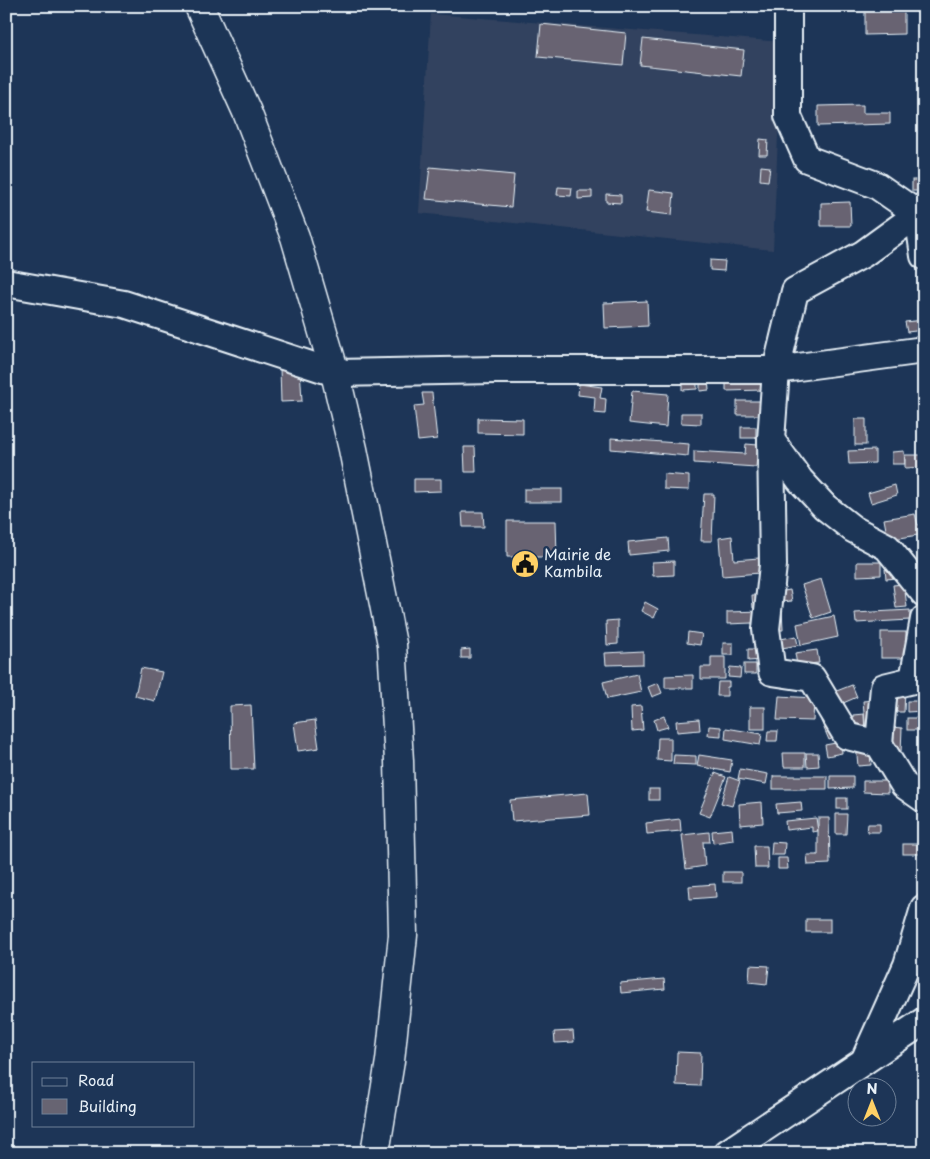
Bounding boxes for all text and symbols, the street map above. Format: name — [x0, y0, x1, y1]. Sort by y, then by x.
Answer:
place label: Mairie de Kambila — [544, 542, 611, 582]
public building icon: Mairie de Kambila — [510, 549, 540, 579]
legend — [32, 1062, 195, 1126]
text: Road — [78, 1068, 114, 1091]
north arrow — [848, 1076, 898, 1126]
text: N — [866, 1078, 878, 1099]
text: Building — [78, 1094, 137, 1117]

